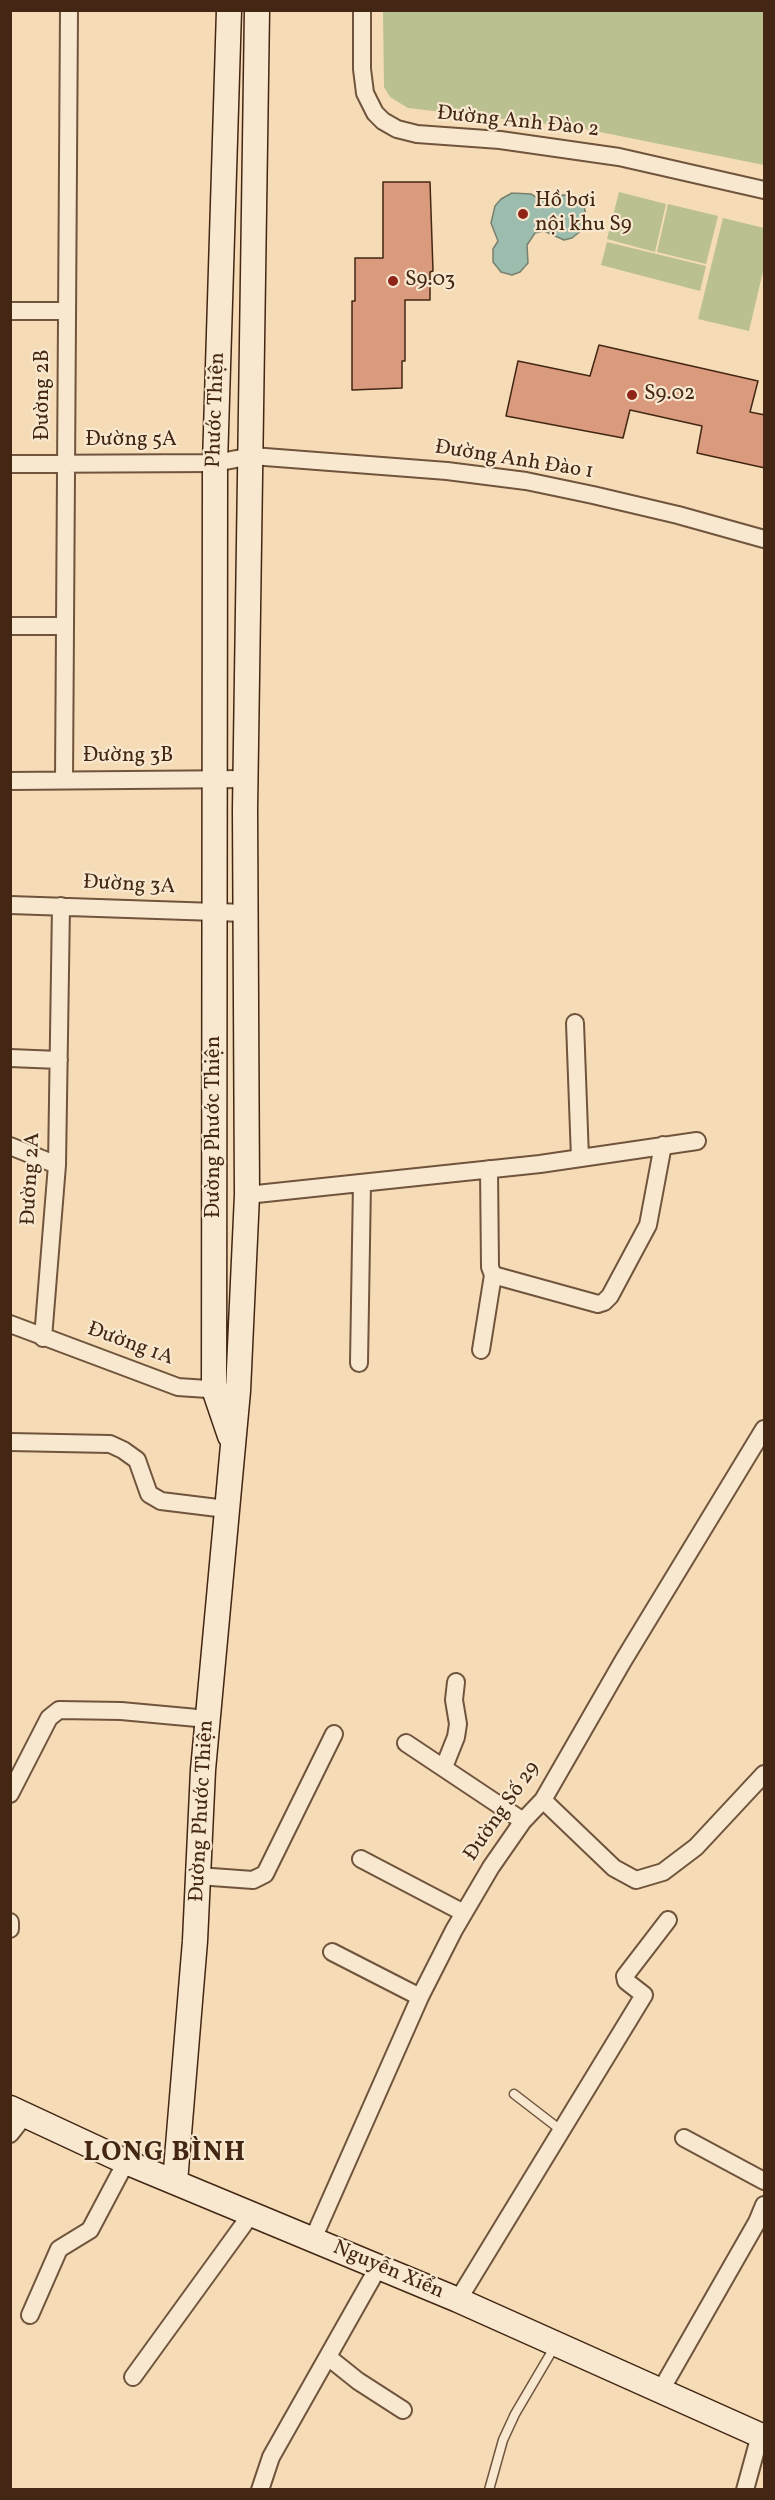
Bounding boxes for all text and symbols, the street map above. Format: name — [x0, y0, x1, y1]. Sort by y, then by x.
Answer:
street label: Đường Anh Đào 2 — [435, 102, 601, 144]
place label: Hồ bơi nội khu S9 — [535, 189, 632, 239]
marker: Hồ bơi nội khu S9 — [516, 207, 530, 221]
place label: S9.03 — [405, 268, 455, 294]
marker: S9.03 — [386, 274, 400, 288]
street label: Đường 2B — [31, 349, 57, 441]
street label: Phước Thiện — [202, 352, 232, 468]
place label: S9.02 — [644, 382, 695, 408]
marker: S9.02 — [625, 388, 639, 402]
street label: Đường 5A — [85, 428, 177, 454]
street label: Đường Anh Đào 1 — [433, 436, 595, 486]
street label: Đường 3B — [83, 744, 173, 770]
street label: Đường 3A — [82, 871, 176, 901]
street label: Đường Phước Thiện — [202, 1036, 228, 1218]
street label: Đường 2A — [17, 1132, 47, 1226]
street label: Đường 1A — [84, 1318, 176, 1372]
street label: Đường Phước Thiện — [186, 1719, 220, 1903]
street label: Đường Số 29 — [459, 1757, 547, 1867]
district label: LONG BÌNH — [83, 2139, 247, 2171]
street label: Nguyễn Xiển — [329, 2236, 447, 2306]

